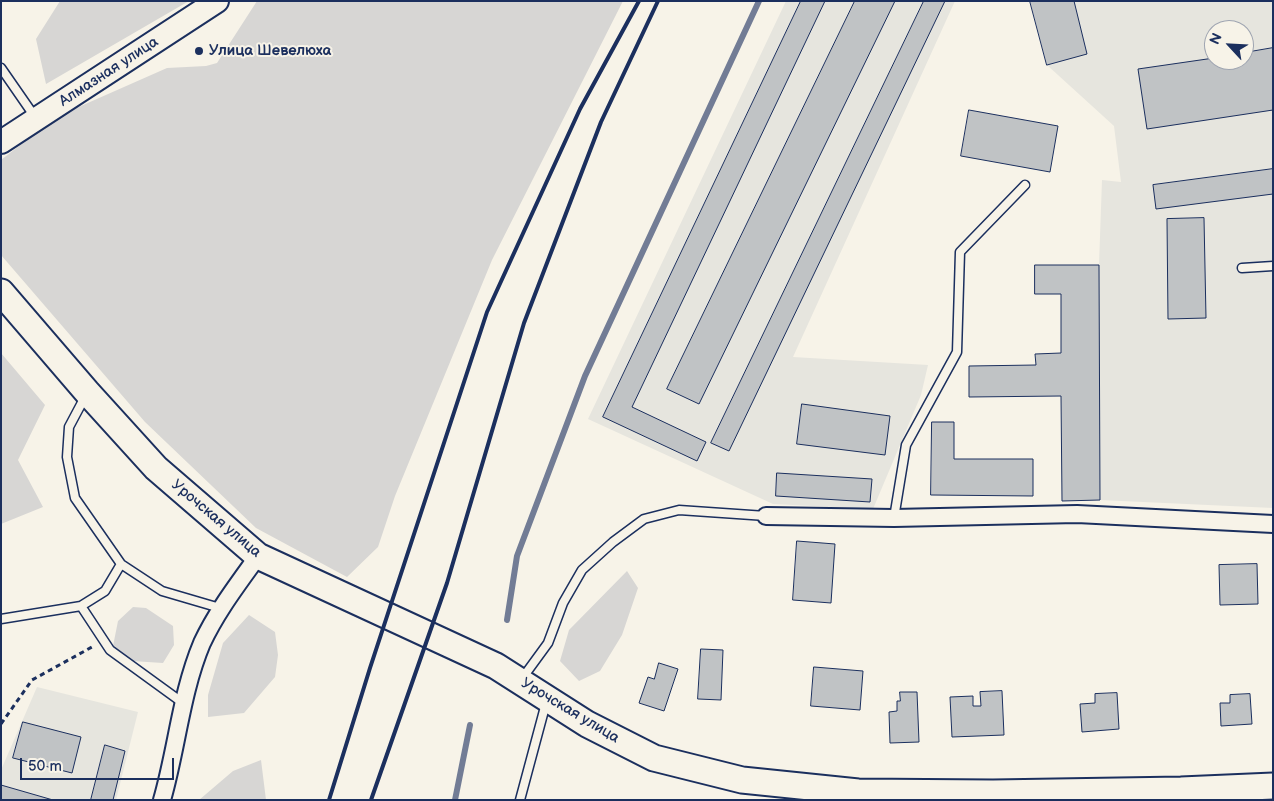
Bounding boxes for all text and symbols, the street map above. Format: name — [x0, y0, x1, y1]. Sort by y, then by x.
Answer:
north arrow — [1204, 20, 1254, 70]
text: N — [1206, 31, 1226, 47]
street label: Алмазная улица — [56, 33, 162, 111]
place label: Улица Шевелюха — [209, 42, 331, 60]
marker: Улица Шевелюха — [193, 45, 205, 57]
street label: Урочская улица — [167, 476, 265, 562]
street label: Урочская улица — [518, 675, 622, 747]
scale bar — [22, 748, 176, 780]
text: 50 m — [28, 757, 62, 776]

